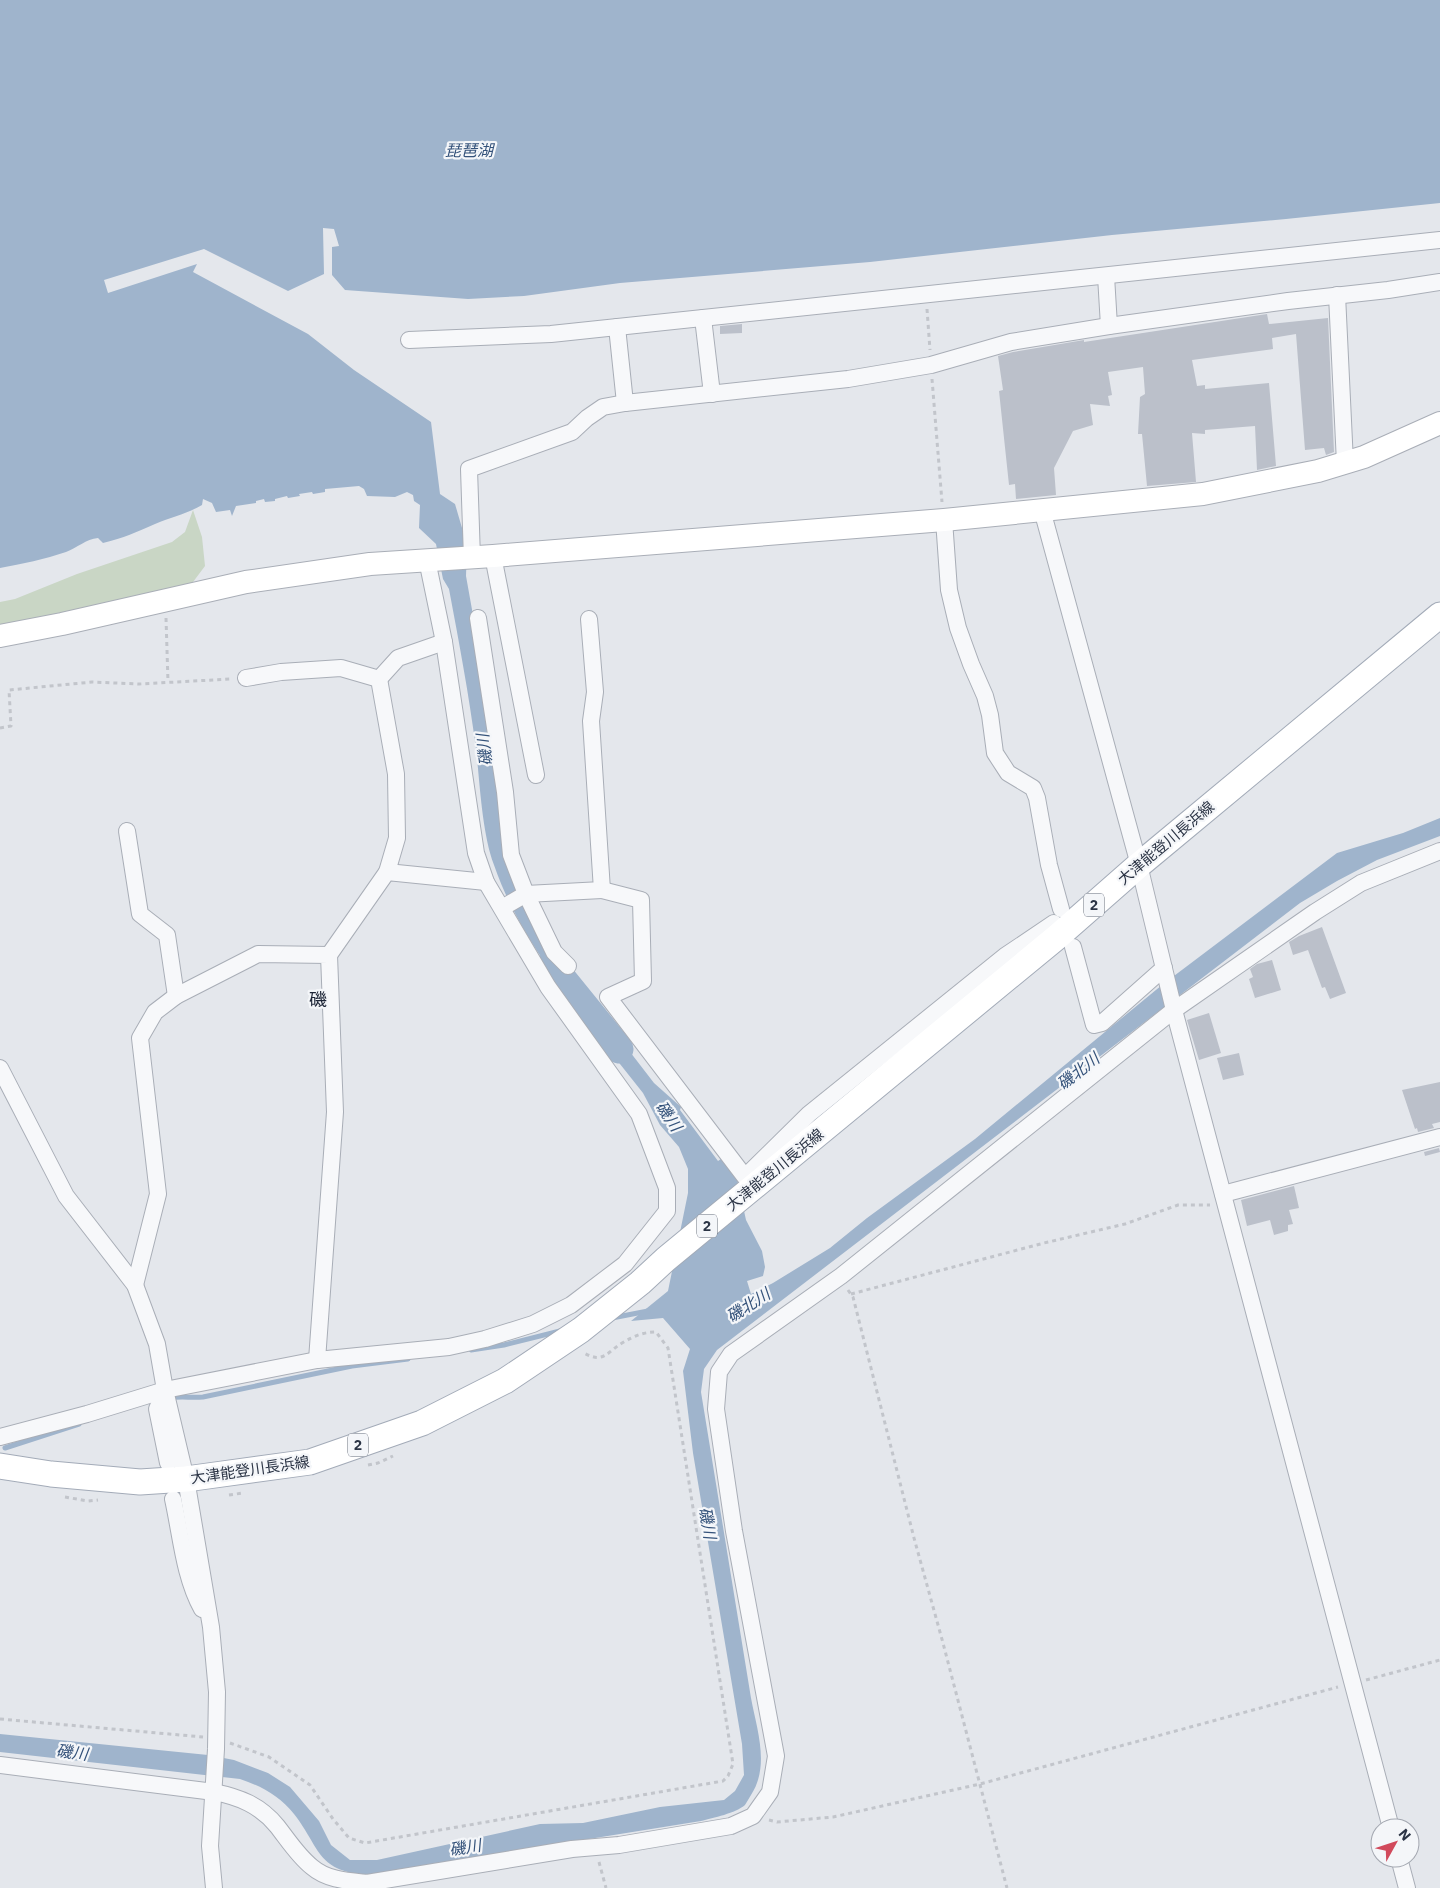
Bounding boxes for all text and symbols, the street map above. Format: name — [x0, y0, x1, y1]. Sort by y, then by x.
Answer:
water label: 琵琶湖 — [445, 140, 496, 160]
water label: 磯川 — [472, 731, 496, 767]
street label: 大津能登川長浜線 — [1114, 797, 1218, 888]
road number: 2 — [1084, 894, 1104, 916]
district label: 磯 — [309, 988, 327, 1011]
water label: 磯北川 — [1053, 1047, 1105, 1094]
water label: 磯川 — [652, 1097, 688, 1136]
street label: 大津能登川長浜線 — [722, 1124, 827, 1215]
road number: 2 — [697, 1214, 717, 1238]
water label: 磯北川 — [722, 1282, 775, 1326]
road number: 2 — [348, 1434, 368, 1456]
street label: 大津能登川長浜線 — [189, 1452, 311, 1487]
water label: 磯川 — [695, 1505, 721, 1542]
water label: 磯川 — [55, 1740, 91, 1764]
north arrow — [1370, 1818, 1420, 1868]
text: N — [1395, 1825, 1415, 1844]
water label: 磯川 — [448, 1834, 484, 1859]

